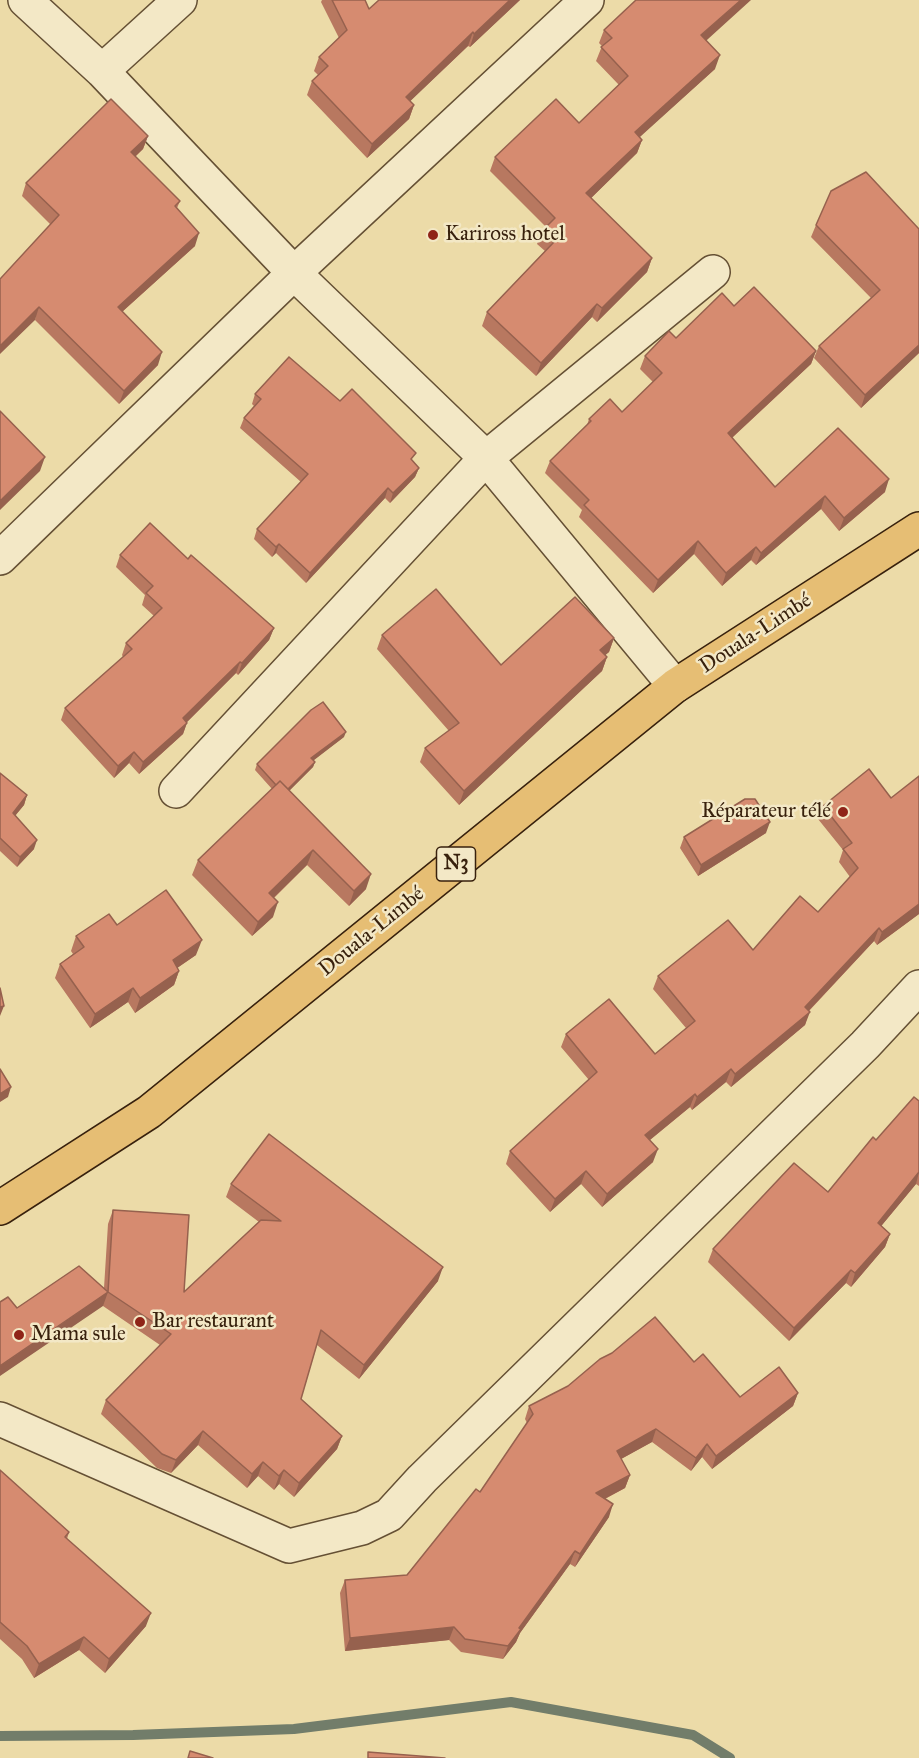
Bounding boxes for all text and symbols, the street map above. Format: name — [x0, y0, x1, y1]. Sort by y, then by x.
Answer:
place label: Kariross hotel — [445, 222, 565, 248]
marker: Kariross hotel — [426, 228, 440, 242]
street label: Douala-Limbé — [695, 588, 817, 680]
place label: Réparateur télé — [701, 799, 831, 825]
marker: Réparateur télé — [836, 805, 850, 819]
road number: N3 — [436, 847, 476, 881]
street label: Douala-Limbé — [314, 882, 430, 982]
place label: Bar restaurant — [152, 1309, 274, 1335]
marker: Bar restaurant — [133, 1315, 147, 1329]
place label: Mama sule — [31, 1322, 126, 1348]
marker: Mama sule — [12, 1328, 26, 1342]

